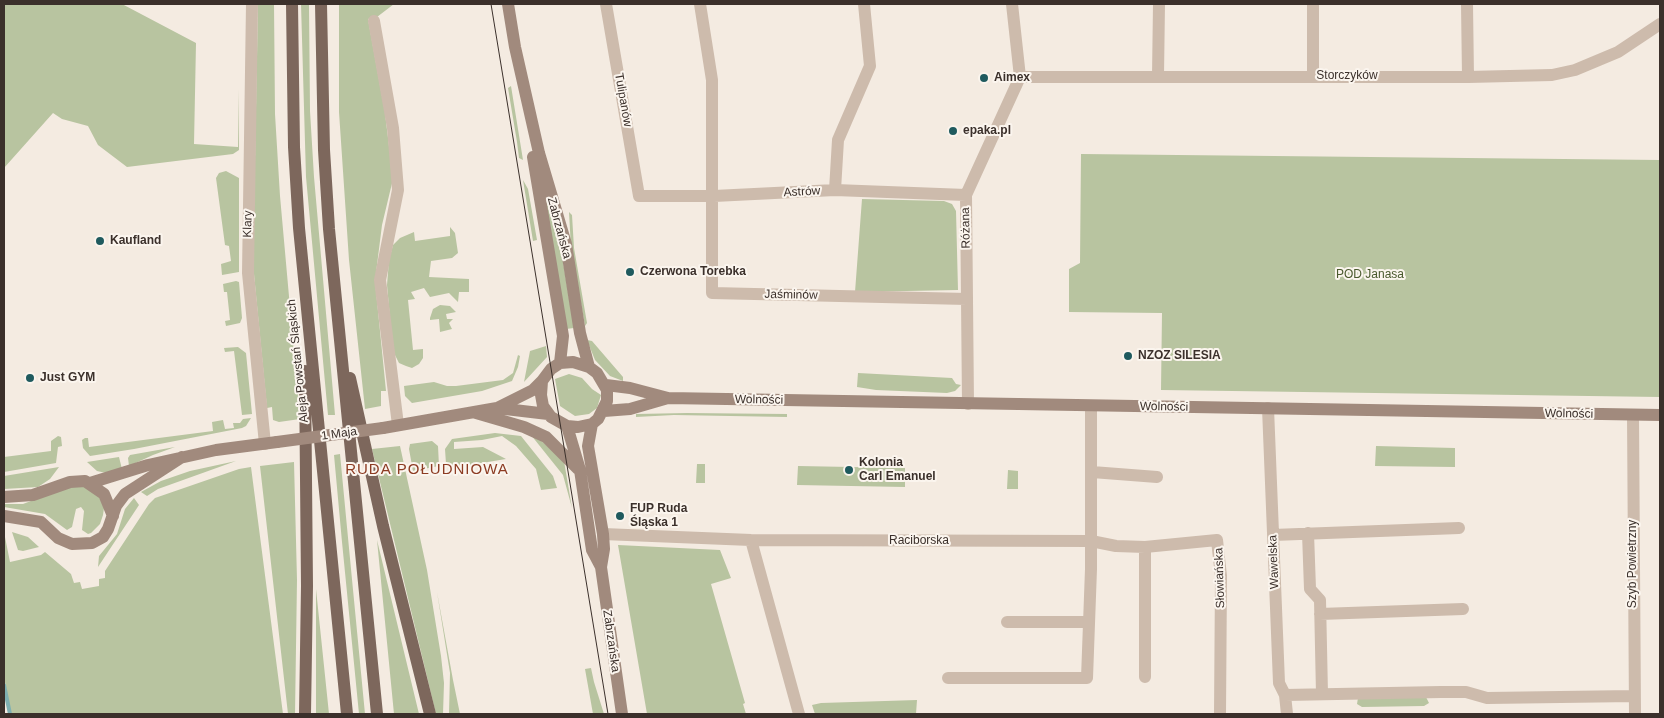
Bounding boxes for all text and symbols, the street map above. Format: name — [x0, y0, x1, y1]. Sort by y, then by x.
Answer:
street label: Storczyków — [1316, 69, 1378, 83]
place label: Aimex — [994, 71, 1030, 85]
street label: Tulipanów — [611, 72, 635, 128]
marker: Aimex — [978, 72, 990, 84]
place label: epaka.pl — [963, 124, 1011, 138]
marker: epaka.pl — [947, 125, 959, 137]
street label: Astrów — [783, 184, 821, 200]
street label: Zabrzańska — [544, 196, 574, 260]
street label: Różana — [958, 207, 974, 249]
street label: Klary — [241, 210, 255, 238]
place label: Kaufland — [110, 234, 161, 248]
marker: Kaufland — [94, 235, 106, 247]
place label: Czerwona Torebka — [640, 265, 746, 279]
marker: Czerwona Torebka — [624, 266, 636, 278]
park label: POD Janasa — [1336, 268, 1404, 282]
street label: Jaśminów — [764, 287, 818, 303]
street label: Aleja Powstań Śląskich — [284, 299, 312, 423]
place label: NZOZ SILESIA — [1138, 349, 1221, 363]
marker: NZOZ SILESIA — [1122, 350, 1134, 362]
place label: Just GYM — [40, 371, 95, 385]
marker: Just GYM — [24, 372, 36, 384]
street label: Wolności — [735, 392, 783, 408]
street label: Wolności — [1140, 399, 1188, 415]
street label: Wolności — [1545, 406, 1593, 422]
street label: 1 Maja — [320, 424, 358, 444]
place label: Kolonia Carl Emanuel — [859, 456, 936, 484]
district label: RUDA POŁUDNIOWA — [343, 461, 511, 479]
marker: Kolonia Carl Emanuel — [843, 464, 855, 476]
place label: FUP Ruda Śląska 1 — [630, 502, 687, 530]
marker: FUP Ruda Śląska 1 — [614, 510, 626, 522]
street label: Szyb Powietrzny — [1626, 520, 1640, 608]
street label: Raciborska — [889, 534, 949, 548]
street label: Wawelska — [1266, 535, 1282, 589]
street label: Słowiańska — [1212, 547, 1228, 609]
street label: Zabrzańska — [600, 609, 622, 673]

